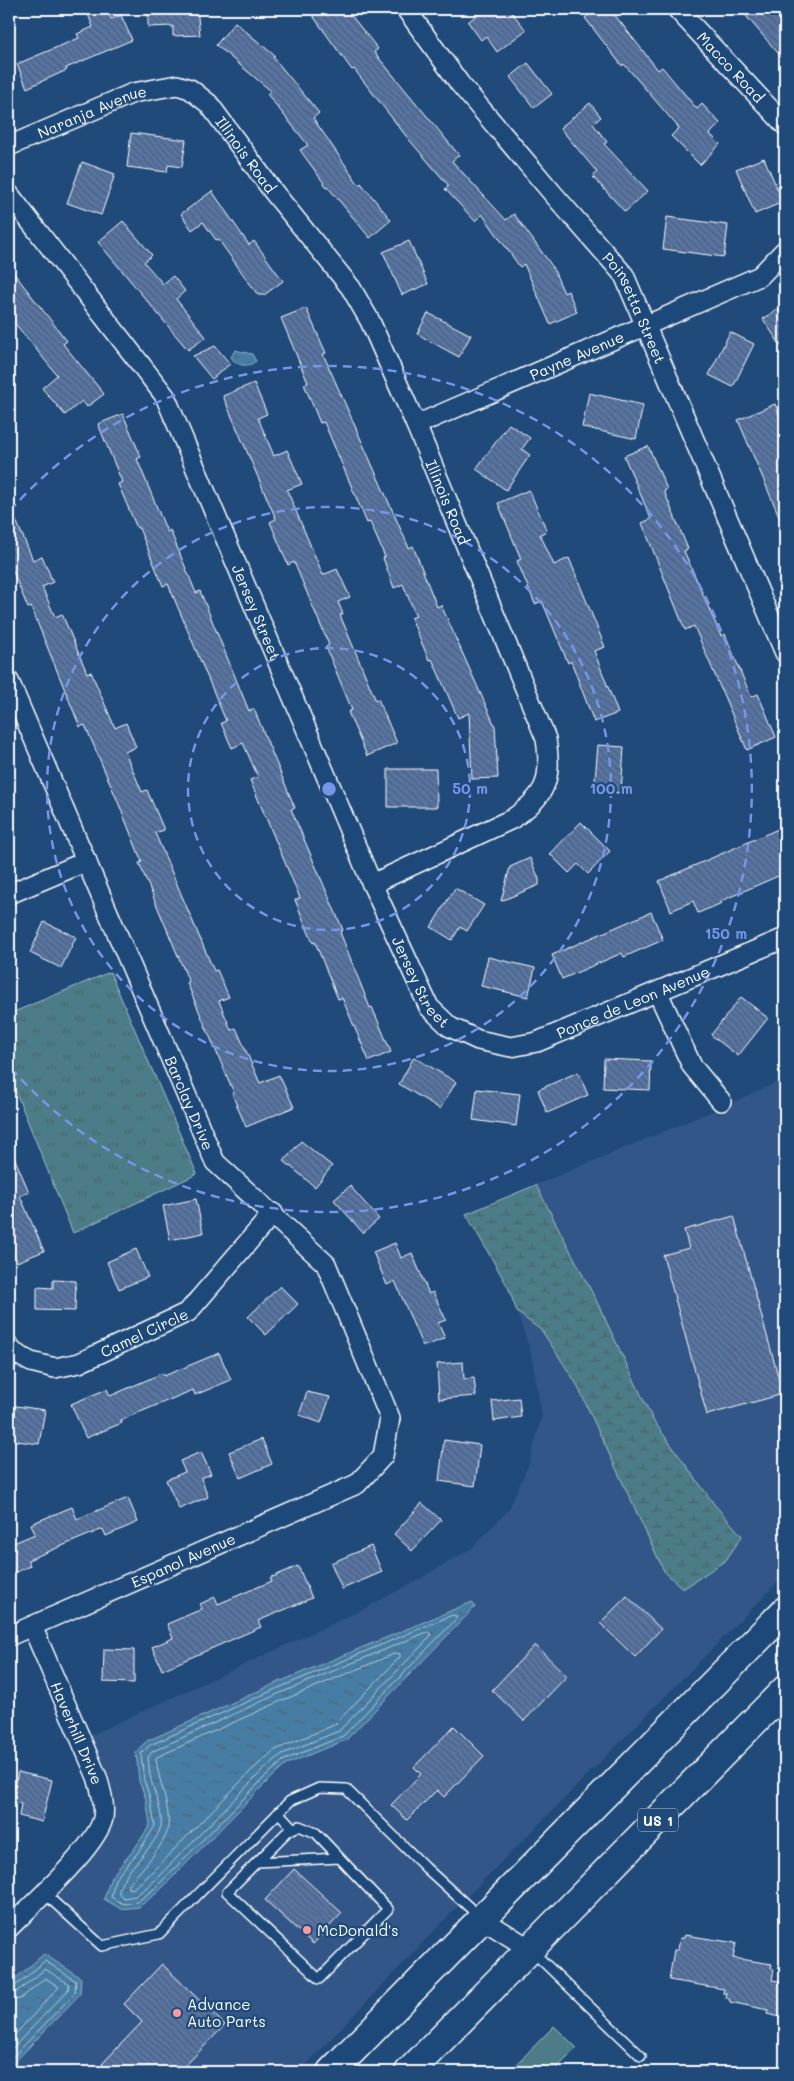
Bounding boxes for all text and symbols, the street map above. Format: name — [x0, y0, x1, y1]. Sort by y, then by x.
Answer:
street label: Macco Road — [693, 27, 769, 107]
street label: Naranja Avenue — [34, 81, 148, 143]
street label: Illinois Road — [211, 112, 281, 197]
street label: Poinsetta Street — [598, 248, 671, 367]
street label: Payne Avenue — [526, 326, 627, 385]
street label: Illinois Road — [421, 457, 474, 547]
street label: Jersey Street — [228, 561, 286, 663]
text: 50 m — [452, 778, 488, 798]
text: 100 m — [589, 778, 633, 798]
centre of rings — [320, 780, 338, 798]
text: 150 m — [705, 923, 747, 943]
street label: Jersey Street — [388, 933, 454, 1032]
street label: Ponce de Leon Avenue — [553, 961, 712, 1043]
street label: Barclay Drive — [161, 1053, 219, 1153]
street label: Camel Circle — [97, 1303, 191, 1362]
street label: Espanol Avenue — [128, 1528, 238, 1592]
street label: Haverhill Drive — [46, 1679, 108, 1787]
road number: US 1 — [638, 1808, 678, 1832]
place label: McDonald's — [317, 1920, 399, 1940]
marker: McDonald's — [301, 1924, 313, 1936]
place label: Advance Auto Parts — [187, 1994, 266, 2031]
marker: Advance Auto Parts — [171, 2007, 183, 2019]

